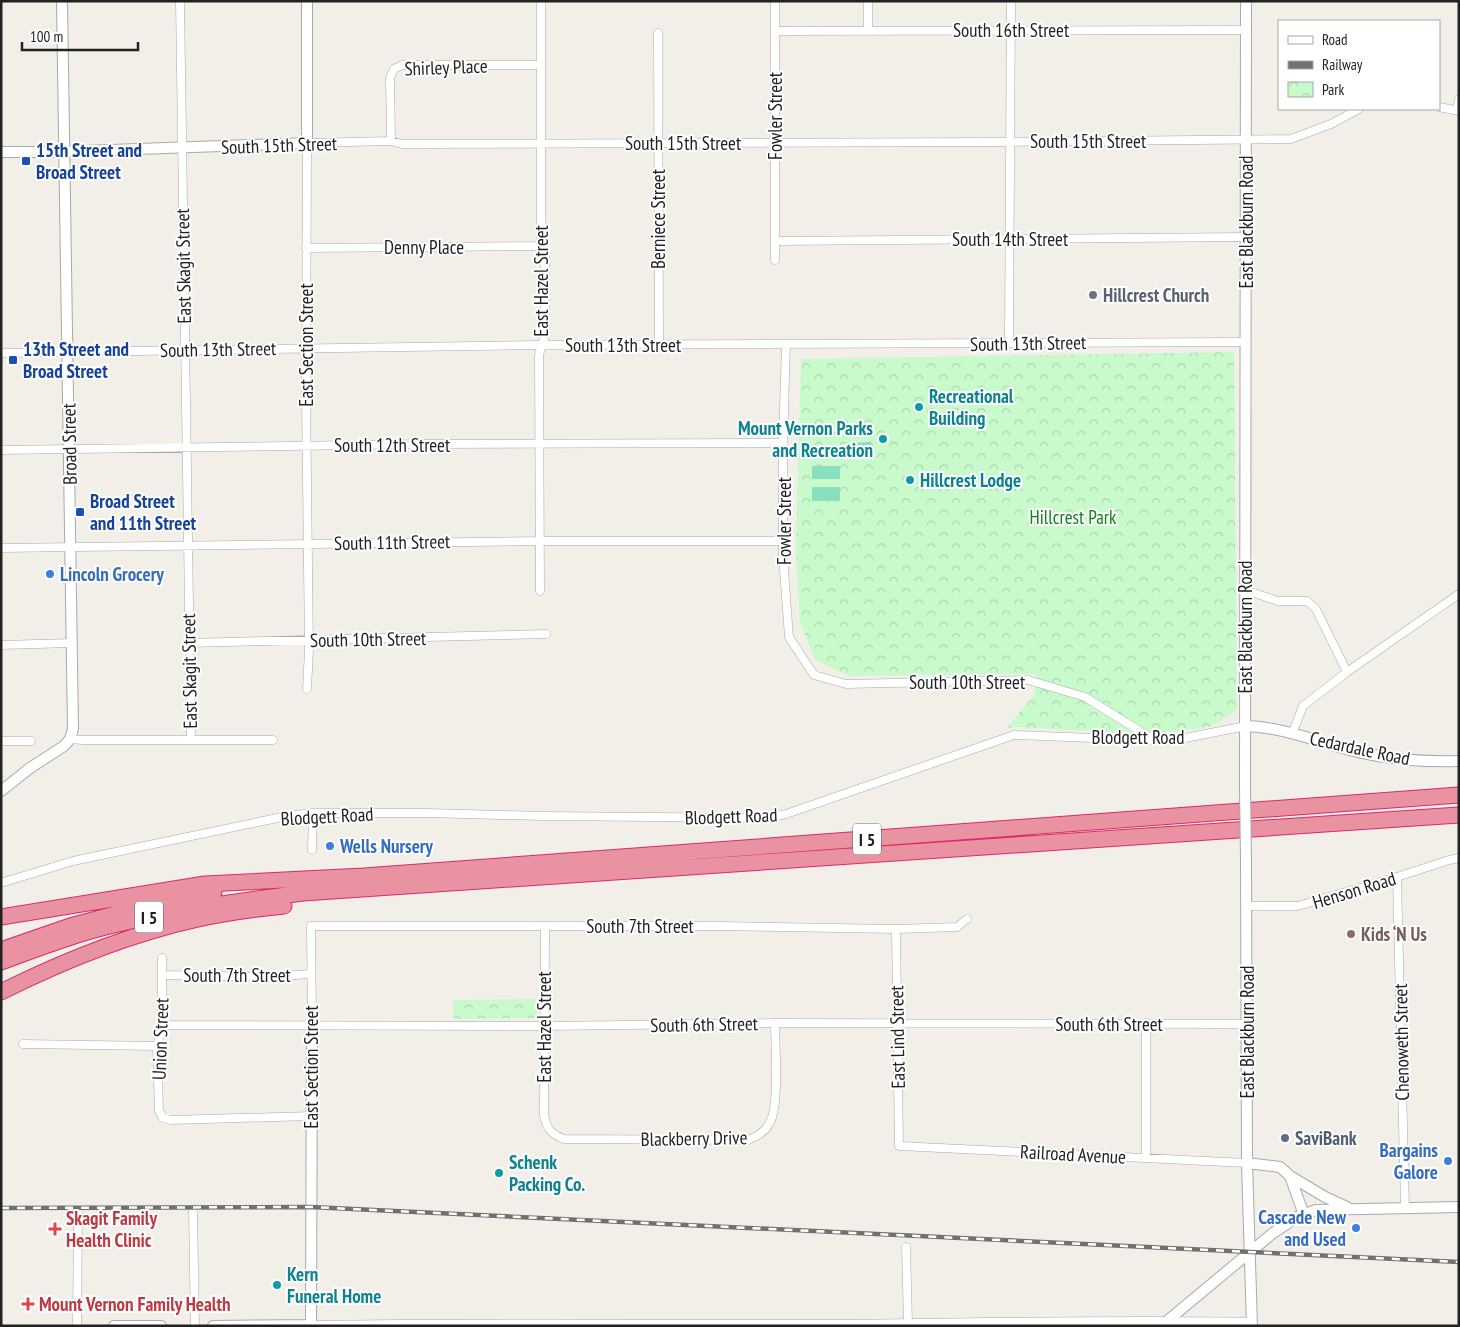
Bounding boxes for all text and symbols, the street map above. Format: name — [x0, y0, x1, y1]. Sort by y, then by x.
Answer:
street label: South 16th Street — [953, 18, 1070, 42]
scale bar — [22, 20, 139, 52]
legend — [1278, 20, 1440, 110]
text: 100 m — [30, 27, 63, 46]
text: Road — [1322, 30, 1348, 49]
street label: Shirley Place — [404, 54, 488, 80]
text: Railway — [1322, 55, 1363, 74]
street label: Fowler Street — [763, 71, 787, 160]
text: Park — [1322, 80, 1344, 99]
street label: South 15th Street — [1030, 129, 1147, 153]
street label: South 15th Street — [220, 131, 338, 159]
street label: South 15th Street — [625, 131, 742, 155]
place label: 15th Street and Broad Street — [36, 138, 142, 184]
marker: 15th Street and Broad Street — [20, 155, 32, 167]
street label: East Blackburn Road — [1234, 155, 1258, 289]
street label: Berniece Street — [646, 168, 670, 269]
street label: East Skagit Street — [170, 207, 196, 324]
street label: East Hazel Street — [529, 225, 553, 337]
street label: South 14th Street — [952, 227, 1069, 251]
street label: Denny Place — [384, 235, 464, 259]
street label: East Section Street — [294, 283, 318, 407]
place label: Hillcrest Church — [1103, 283, 1209, 307]
marker: Hillcrest Church — [1087, 289, 1099, 301]
street label: South 13th Street — [970, 330, 1087, 356]
street label: South 13th Street — [565, 333, 682, 357]
street label: South 13th Street — [160, 336, 277, 362]
place label: 13th Street and Broad Street — [23, 337, 129, 383]
marker: 13th Street and Broad Street — [7, 354, 19, 366]
place label: Recreational Building — [929, 384, 1014, 430]
marker: Recreational Building — [913, 401, 925, 413]
street label: Broad Street — [56, 402, 82, 485]
place label: Mount Vernon Parks and Recreation — [738, 416, 873, 462]
street label: South 12th Street — [334, 433, 451, 457]
marker: Mount Vernon Parks and Recreation — [877, 433, 889, 445]
place label: Hillcrest Lodge — [920, 468, 1021, 492]
marker: Hillcrest Lodge — [904, 474, 916, 486]
street label: Fowler Street — [772, 476, 796, 565]
place label: Broad Street and 11th Street — [90, 489, 197, 535]
park label: Hillcrest Park — [1030, 505, 1117, 529]
marker: Broad Street and 11th Street — [74, 506, 86, 518]
street label: South 11th Street — [334, 529, 451, 555]
street label: East Blackburn Road — [1233, 560, 1257, 694]
place label: Lincoln Grocery — [60, 562, 164, 586]
marker: Lincoln Grocery — [44, 568, 56, 580]
street label: East Skagit Street — [176, 612, 202, 729]
street label: South 10th Street — [310, 626, 427, 652]
street label: South 10th Street — [909, 670, 1026, 694]
street label: Blodgett Road — [1092, 725, 1184, 749]
street label: Cedardale Road — [1308, 726, 1412, 770]
street label: Blodgett Road — [280, 802, 374, 830]
street label: Blodgett Road — [684, 802, 778, 830]
road number: I 5 — [853, 824, 881, 854]
place label: Wells Nursery — [339, 834, 433, 858]
marker: Wells Nursery — [324, 840, 336, 852]
street label: Henson Road — [1309, 866, 1399, 914]
road number: I 5 — [135, 902, 163, 932]
street label: South 7th Street — [586, 914, 695, 938]
place label: Kids ‘N Us — [1361, 922, 1427, 946]
marker: Kids ‘N Us — [1345, 928, 1357, 940]
street label: South 7th Street — [183, 963, 292, 987]
street label: East Blackburn Road — [1235, 965, 1259, 1099]
street label: East Hazel Street — [532, 971, 556, 1083]
street label: Chenoweth Street — [1388, 982, 1414, 1101]
street label: East Lind Street — [884, 984, 910, 1089]
street label: Union Street — [147, 997, 173, 1081]
street label: East Section Street — [299, 1005, 323, 1129]
street label: South 6th Street — [650, 1011, 759, 1037]
street label: South 6th Street — [1055, 1012, 1164, 1036]
street label: Blackberry Drive — [640, 1125, 748, 1151]
place label: SaviBank — [1295, 1126, 1357, 1150]
marker: SaviBank — [1279, 1132, 1291, 1144]
place label: Bargains Galore — [1380, 1138, 1438, 1184]
street label: Railroad Avenue — [1019, 1139, 1127, 1169]
place label: Schenk Packing Co. — [509, 1150, 585, 1196]
marker: Bargains Galore — [1442, 1155, 1454, 1167]
marker: Schenk Packing Co. — [493, 1167, 505, 1179]
place label: Cascade New and Used — [1258, 1205, 1347, 1251]
place label: Skagit Family Health Clinic — [66, 1206, 157, 1252]
marker: Skagit Family Health Clinic — [48, 1222, 62, 1236]
marker: Cascade New and Used — [1350, 1222, 1362, 1234]
place label: Kern Funeral Home — [287, 1262, 381, 1308]
marker: Kern Funeral Home — [271, 1279, 283, 1291]
place label: Mount Vernon Family Health — [39, 1292, 231, 1316]
marker: Mount Vernon Family Health — [21, 1297, 35, 1311]

